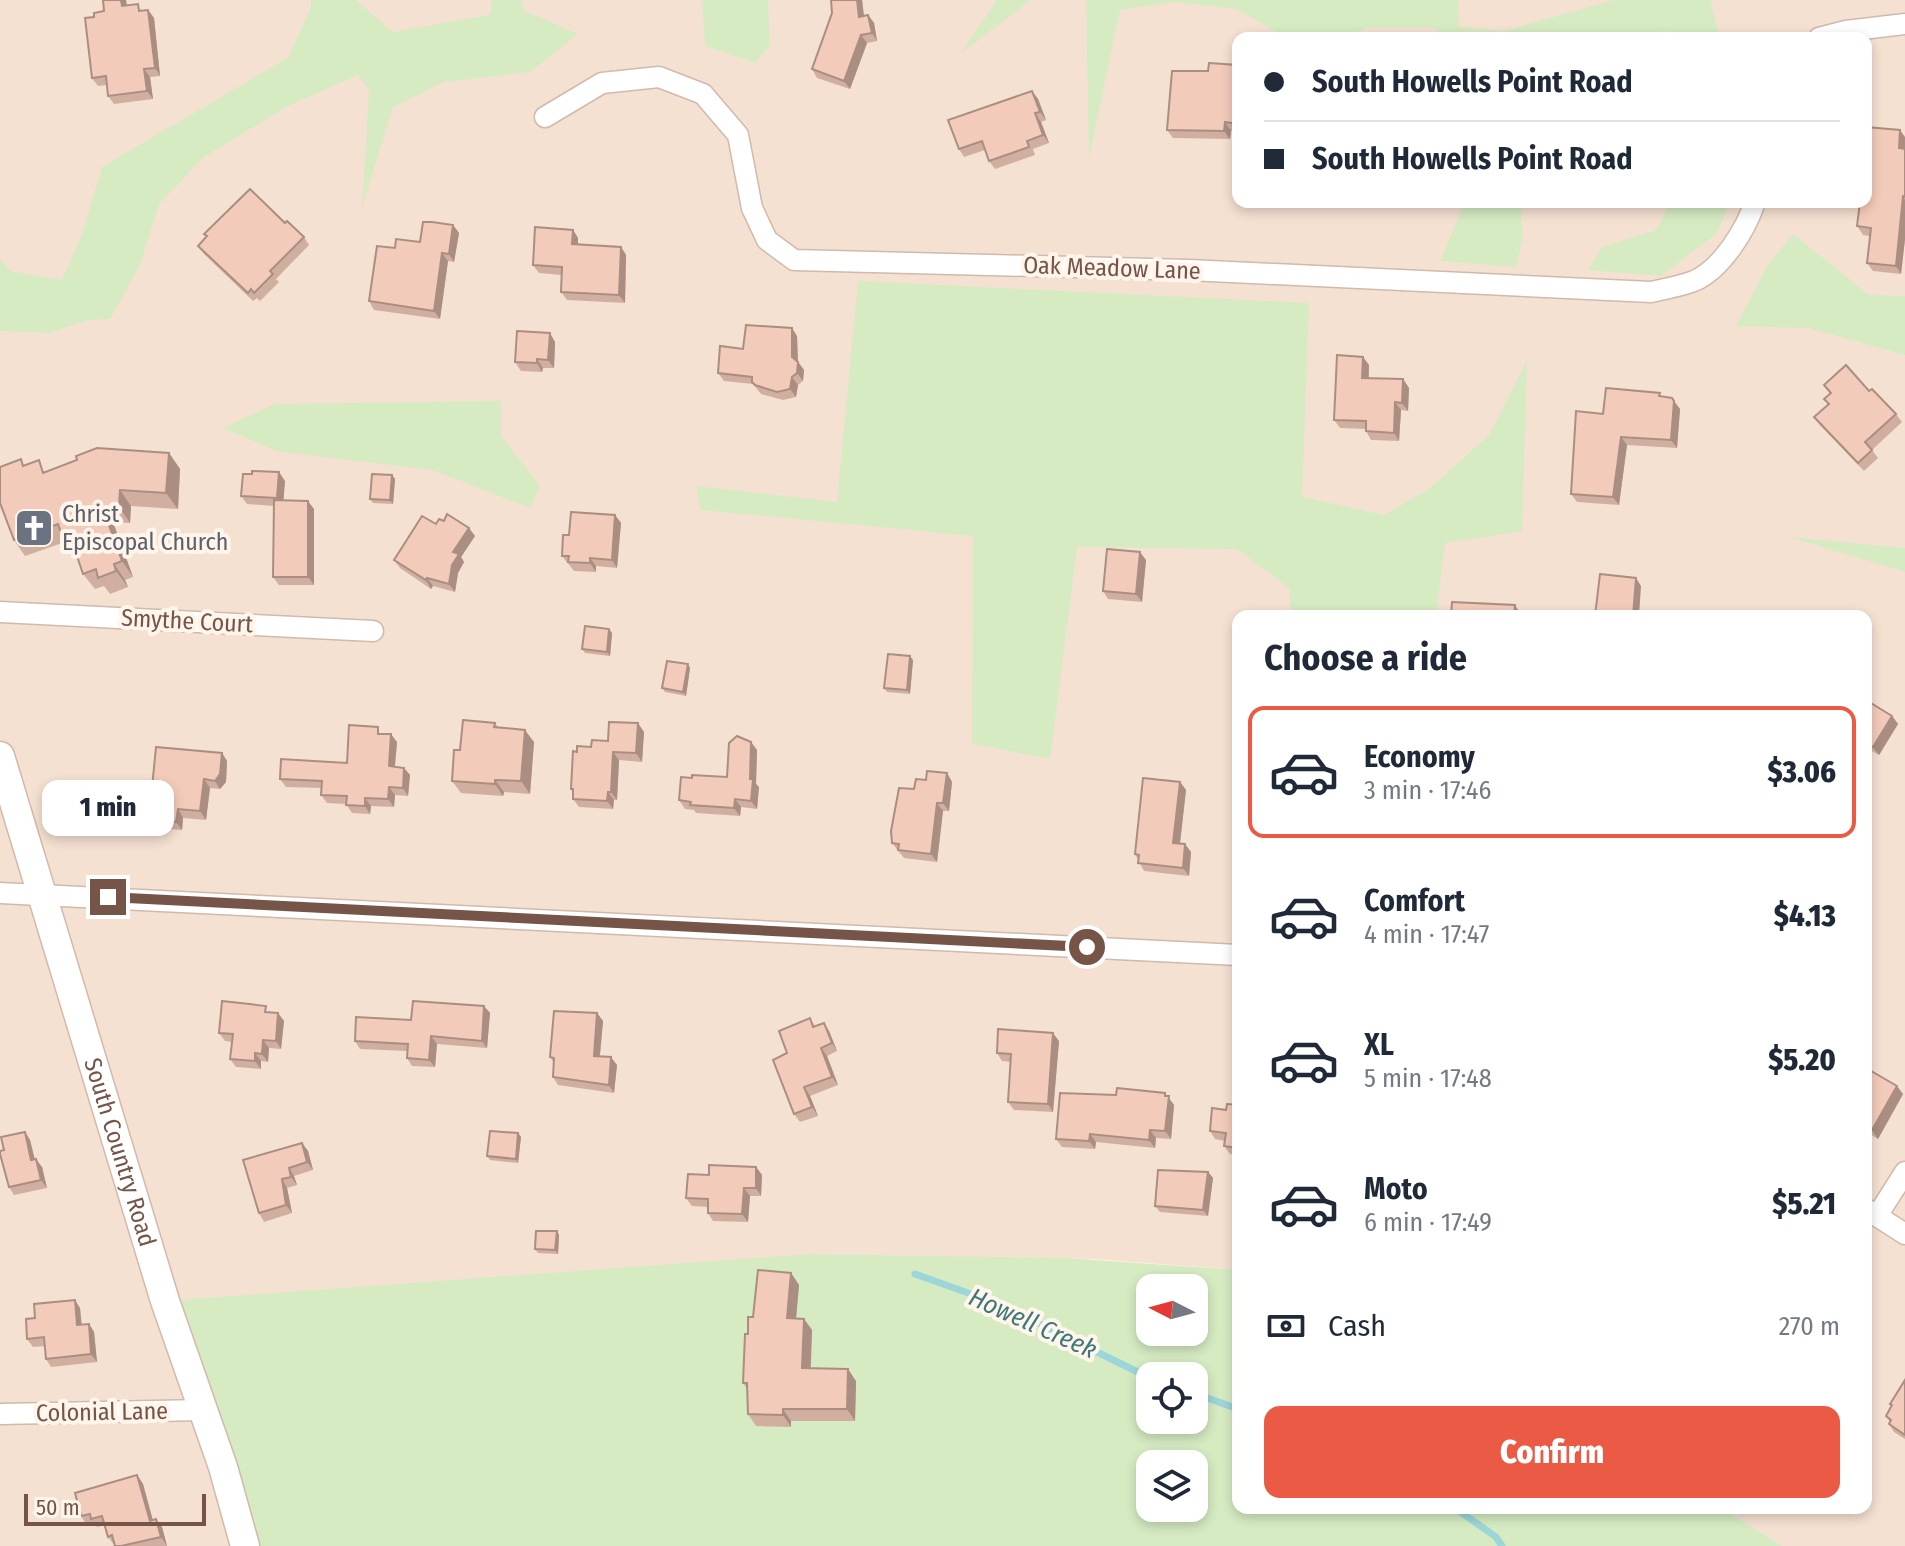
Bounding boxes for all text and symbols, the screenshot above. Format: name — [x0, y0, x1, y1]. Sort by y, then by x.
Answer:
text: South Howells Point Road — [1312, 64, 1633, 100]
text: South Howells Point Road — [1312, 141, 1633, 177]
street label: Oak Meadow Lane — [1023, 251, 1201, 285]
place label: Christ Episcopal Church — [62, 500, 228, 556]
church icon: Christ Episcopal Church — [13, 507, 55, 549]
street label: Smythe Court — [120, 604, 254, 638]
text: Choose a ride — [1264, 636, 1467, 680]
icon: car — [1268, 736, 1340, 808]
text: Economy — [1364, 739, 1475, 775]
text: $3.06 — [1767, 754, 1836, 790]
text: 3 min · 17:46 — [1364, 775, 1491, 806]
callout: 1 min — [42, 781, 174, 837]
text: 1 min — [80, 792, 136, 823]
route end — [90, 879, 126, 915]
icon: car — [1268, 880, 1340, 952]
text: Comfort — [1364, 883, 1465, 919]
text: $4.13 — [1774, 898, 1836, 934]
text: 4 min · 17:47 — [1364, 919, 1489, 950]
route start — [1069, 929, 1105, 965]
icon: car — [1268, 1024, 1340, 1096]
text: XL — [1364, 1027, 1394, 1063]
text: $5.20 — [1768, 1042, 1836, 1078]
street label: South Country Road — [78, 1055, 162, 1250]
text: 5 min · 17:48 — [1364, 1063, 1492, 1094]
icon: car — [1268, 1168, 1340, 1240]
text: Moto — [1364, 1171, 1428, 1207]
text: $5.21 — [1772, 1186, 1836, 1222]
text: 6 min · 17:49 — [1364, 1207, 1492, 1238]
north arrow — [1136, 1274, 1208, 1346]
map controls — [1136, 1274, 1208, 1522]
water label: Howell Creek — [964, 1282, 1102, 1365]
icon: cash — [1264, 1304, 1308, 1348]
text: Cash — [1328, 1308, 1386, 1344]
text: 270 m — [1779, 1311, 1840, 1342]
button: locate — [1136, 1362, 1208, 1434]
street label: Colonial Lane — [36, 1397, 168, 1427]
button: Confirm — [1264, 1406, 1840, 1498]
button: layers — [1136, 1450, 1208, 1522]
scale bar — [24, 1490, 206, 1526]
text: 50 m — [36, 1494, 80, 1521]

